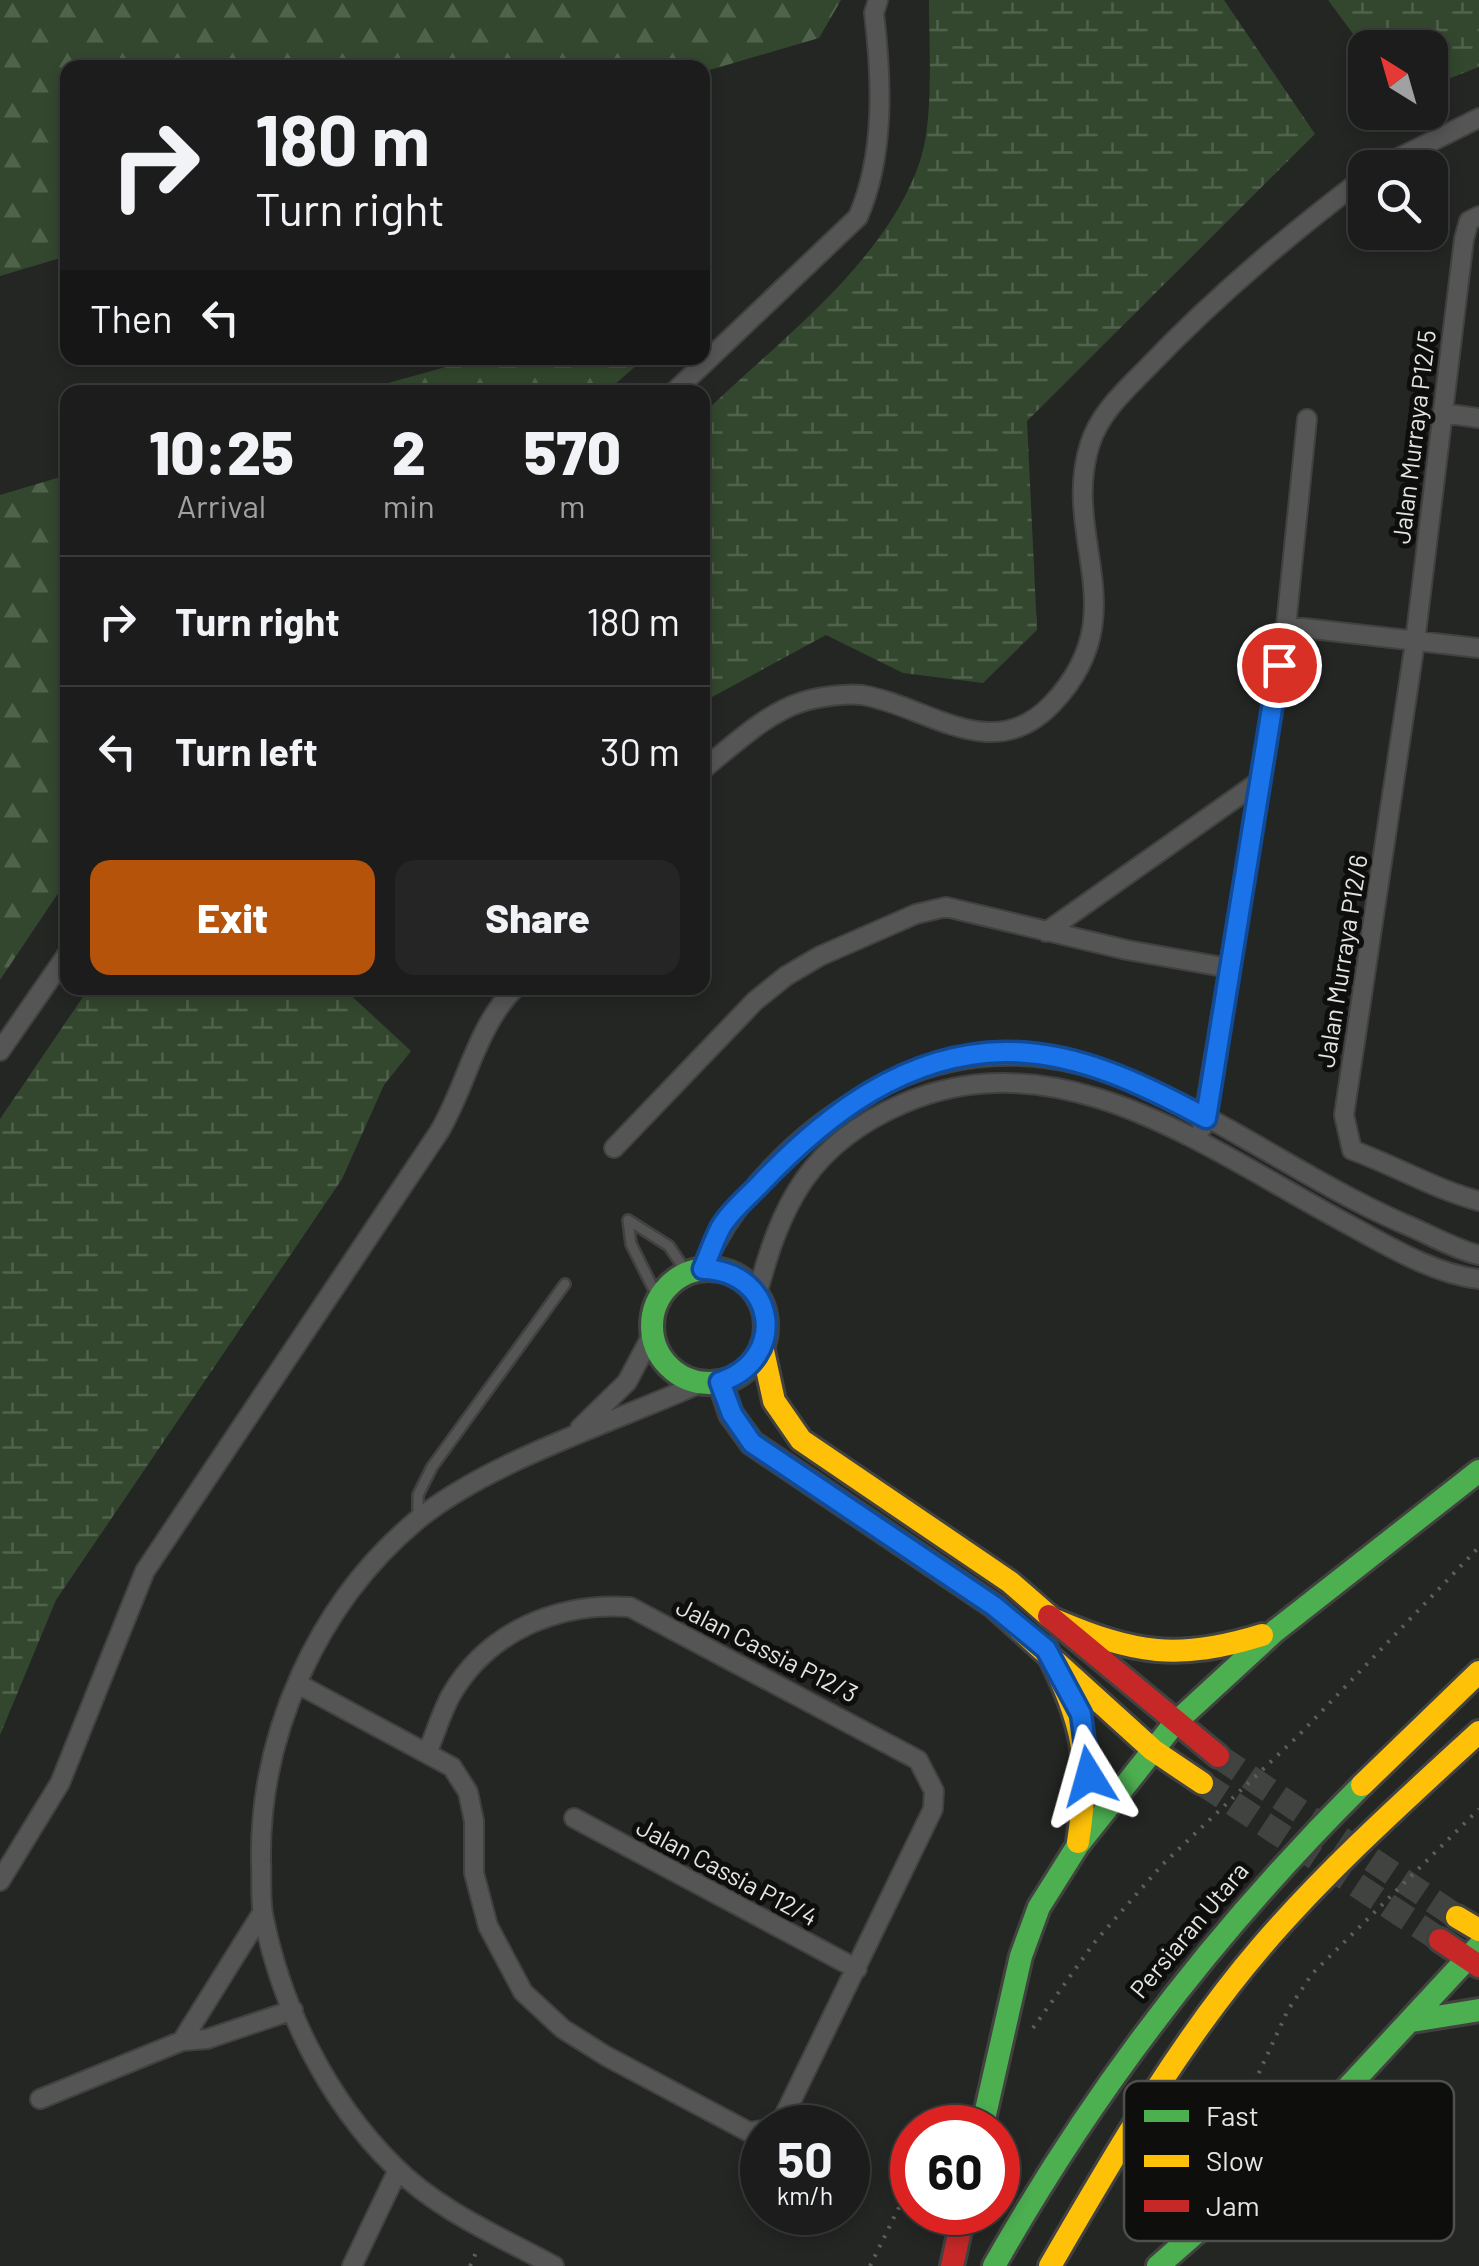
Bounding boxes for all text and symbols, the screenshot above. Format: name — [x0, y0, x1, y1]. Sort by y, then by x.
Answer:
north arrow — [1348, 30, 1448, 130]
map controls — [1348, 30, 1448, 250]
text: 180 m — [255, 96, 430, 180]
icon: right — [90, 100, 220, 230]
button: search — [1348, 150, 1448, 250]
text: Turn right — [255, 181, 445, 235]
icon: left — [193, 290, 248, 345]
text: Then — [90, 295, 173, 341]
street label: Jalan Murraya P12/5 — [1385, 328, 1441, 545]
text: 10:25 — [149, 415, 294, 487]
text: 2 — [392, 415, 426, 487]
text: 570 — [524, 415, 621, 487]
text: Arrival — [177, 486, 266, 524]
text: min — [383, 486, 435, 524]
text: m — [559, 486, 586, 524]
icon: right — [90, 594, 145, 649]
text: Turn right — [175, 598, 340, 644]
text: 180 m — [586, 598, 680, 644]
pin — [1237, 623, 1322, 708]
icon: arrive — [1252, 638, 1307, 693]
icon: left — [90, 724, 145, 779]
text: Turn left — [175, 728, 318, 774]
text: 30 m — [600, 728, 680, 774]
street label: Jalan Murraya P12/6 — [1309, 852, 1373, 1069]
button: Exit — [90, 860, 375, 975]
button: Share — [395, 860, 680, 975]
street label: Jalan Cassia P12/3 — [672, 1590, 863, 1708]
position arrow — [1037, 1724, 1141, 1828]
street label: Jalan Cassia P12/4 — [632, 1811, 823, 1931]
street label: Persiaran Utara — [1123, 1855, 1254, 2003]
legend — [1124, 2081, 1454, 2241]
text: Fast — [1206, 2098, 1259, 2132]
speed limit sign: 60 — [890, 2105, 1020, 2235]
text: 50 — [777, 2128, 833, 2188]
text: Slow — [1206, 2143, 1264, 2177]
text: km/h — [777, 2180, 833, 2210]
text: Jam — [1206, 2188, 1260, 2222]

